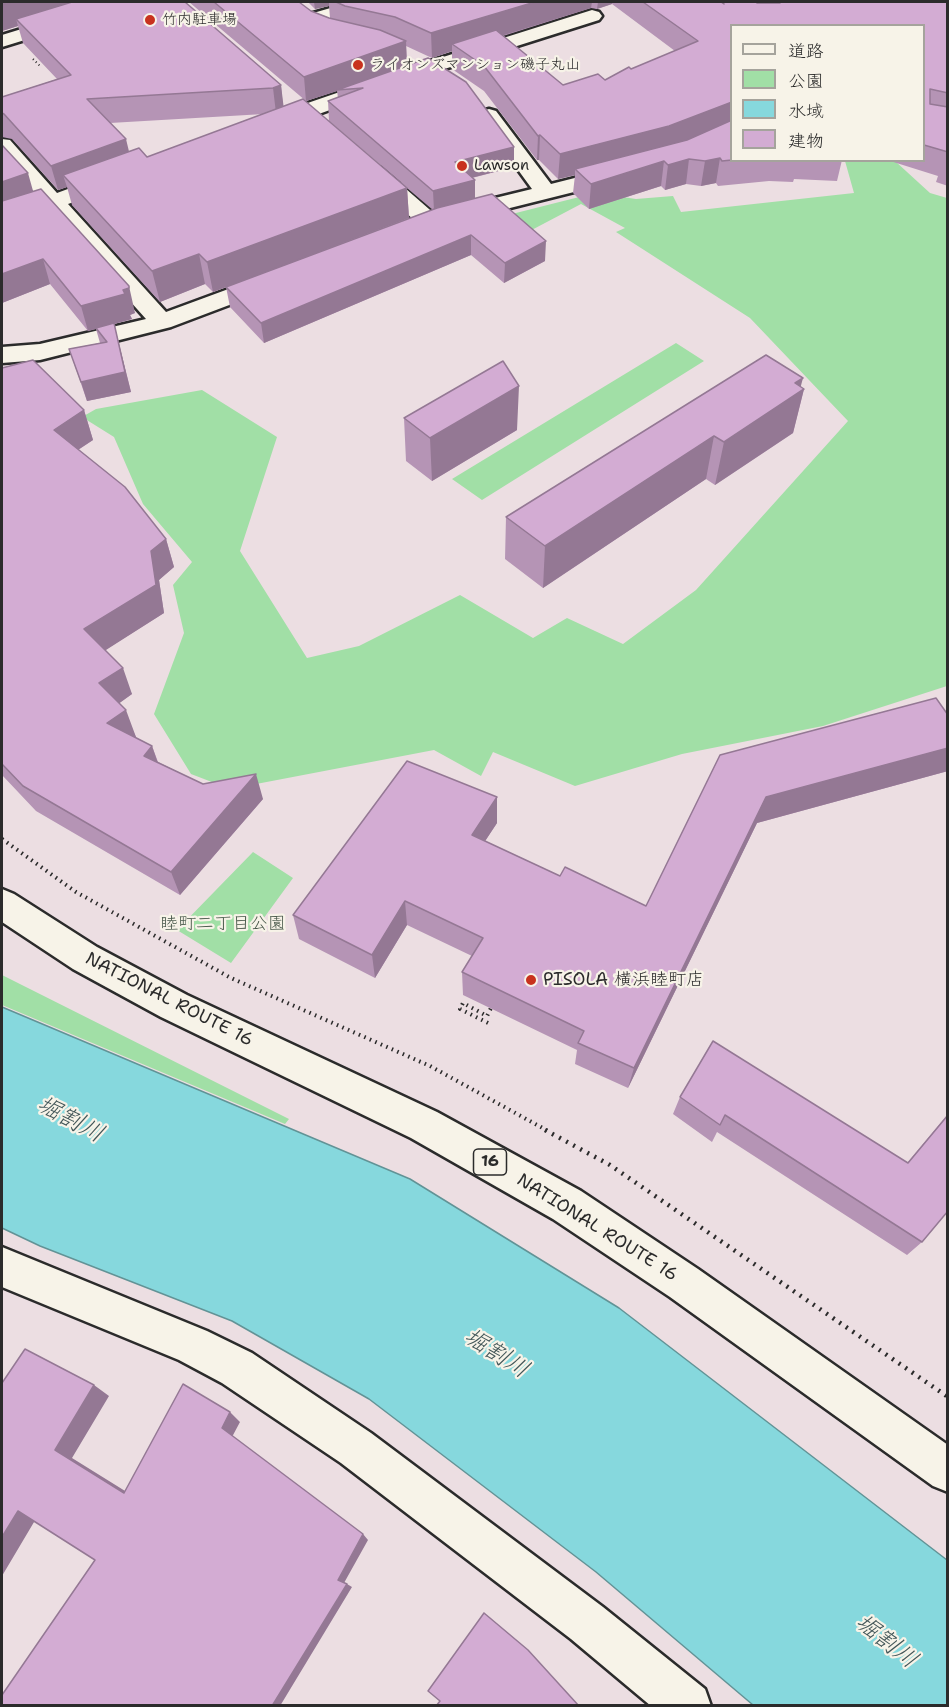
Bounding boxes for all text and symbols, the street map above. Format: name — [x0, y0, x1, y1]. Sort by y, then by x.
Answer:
place label: 竹内駐車場 — [162, 11, 237, 29]
marker: 竹内駐車場 — [143, 13, 157, 27]
legend — [730, 24, 925, 162]
text: 道路 — [788, 39, 824, 63]
place label: ライオンズマンション磯子丸山 — [370, 56, 580, 74]
marker: ライオンズマンション磯子丸山 — [351, 58, 365, 72]
text: 公園 — [788, 69, 824, 93]
text: 水域 — [788, 99, 824, 123]
text: 建物 — [788, 129, 824, 153]
place label: Lawson — [474, 157, 529, 175]
marker: Lawson — [455, 159, 469, 173]
park label: 睦町二丁目公園 — [160, 913, 286, 935]
street label: NATIONAL ROUTE 16 — [81, 948, 257, 1052]
place label: PISOLA 横浜睦町店 — [543, 969, 704, 991]
marker: PISOLA 横浜睦町店 — [524, 973, 538, 987]
water label: 堀割川 — [31, 1090, 109, 1150]
road number: 16 — [474, 1149, 506, 1175]
street label: NATIONAL ROUTE 16 — [513, 1170, 681, 1286]
water label: 堀割川 — [458, 1323, 534, 1385]
water label: 堀割川 — [849, 1608, 923, 1676]

